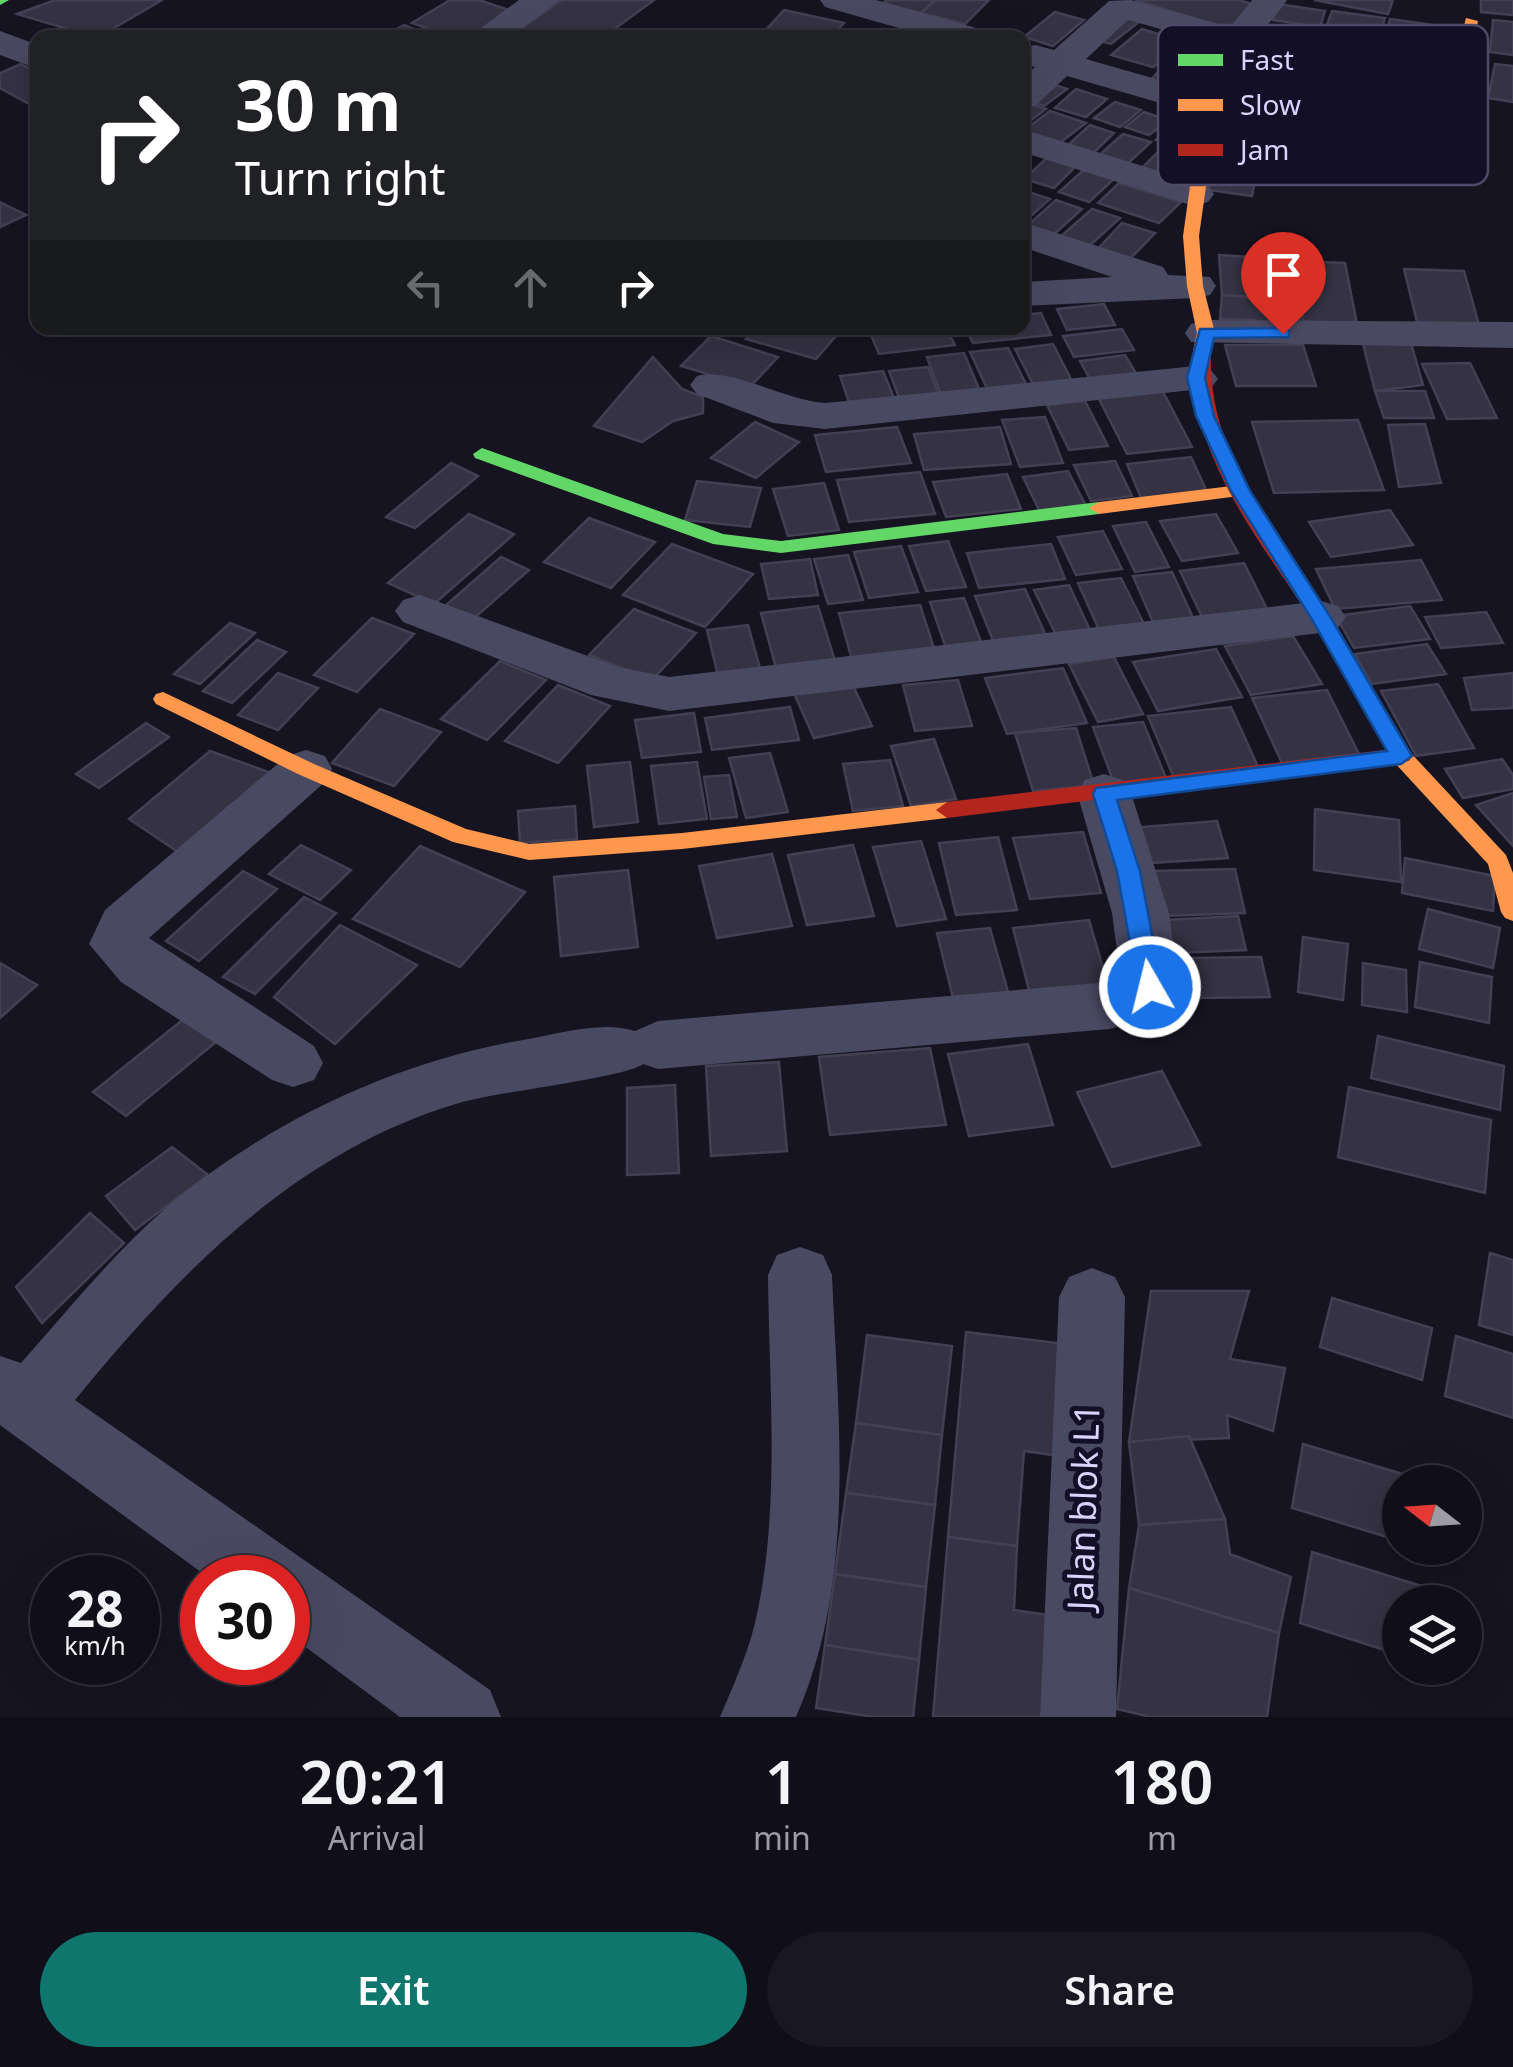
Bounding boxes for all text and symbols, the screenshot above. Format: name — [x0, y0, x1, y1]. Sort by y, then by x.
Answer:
legend — [1158, 25, 1488, 185]
text: Fast — [1240, 40, 1294, 78]
text: 30 m — [235, 56, 402, 152]
icon: right — [70, 70, 200, 200]
text: Slow — [1240, 85, 1301, 123]
text: Jam — [1237, 130, 1290, 168]
text: Turn right — [235, 147, 446, 208]
pin — [1241, 232, 1326, 335]
icon: arrive — [1256, 247, 1311, 302]
icon: left — [398, 260, 453, 315]
icon: ahead — [503, 260, 558, 315]
icon: right — [608, 260, 663, 315]
position arrow — [1098, 935, 1202, 1039]
street label: Jalan blok L1 — [1055, 1403, 1110, 1614]
north arrow — [1382, 1465, 1482, 1565]
map controls — [1382, 1465, 1482, 1685]
speed limit sign: 30 — [180, 1555, 310, 1685]
text: 28 — [66, 1574, 124, 1642]
button: layers — [1382, 1585, 1482, 1685]
text: km/h — [64, 1628, 126, 1662]
text: 20:21 — [300, 1740, 453, 1822]
text: 1 — [765, 1740, 799, 1822]
text: 180 — [1110, 1740, 1213, 1822]
text: Arrival — [328, 1816, 425, 1859]
text: min — [753, 1816, 811, 1859]
text: m — [1147, 1816, 1177, 1859]
button: Exit — [40, 1932, 747, 2047]
button: Share — [767, 1932, 1473, 2047]

